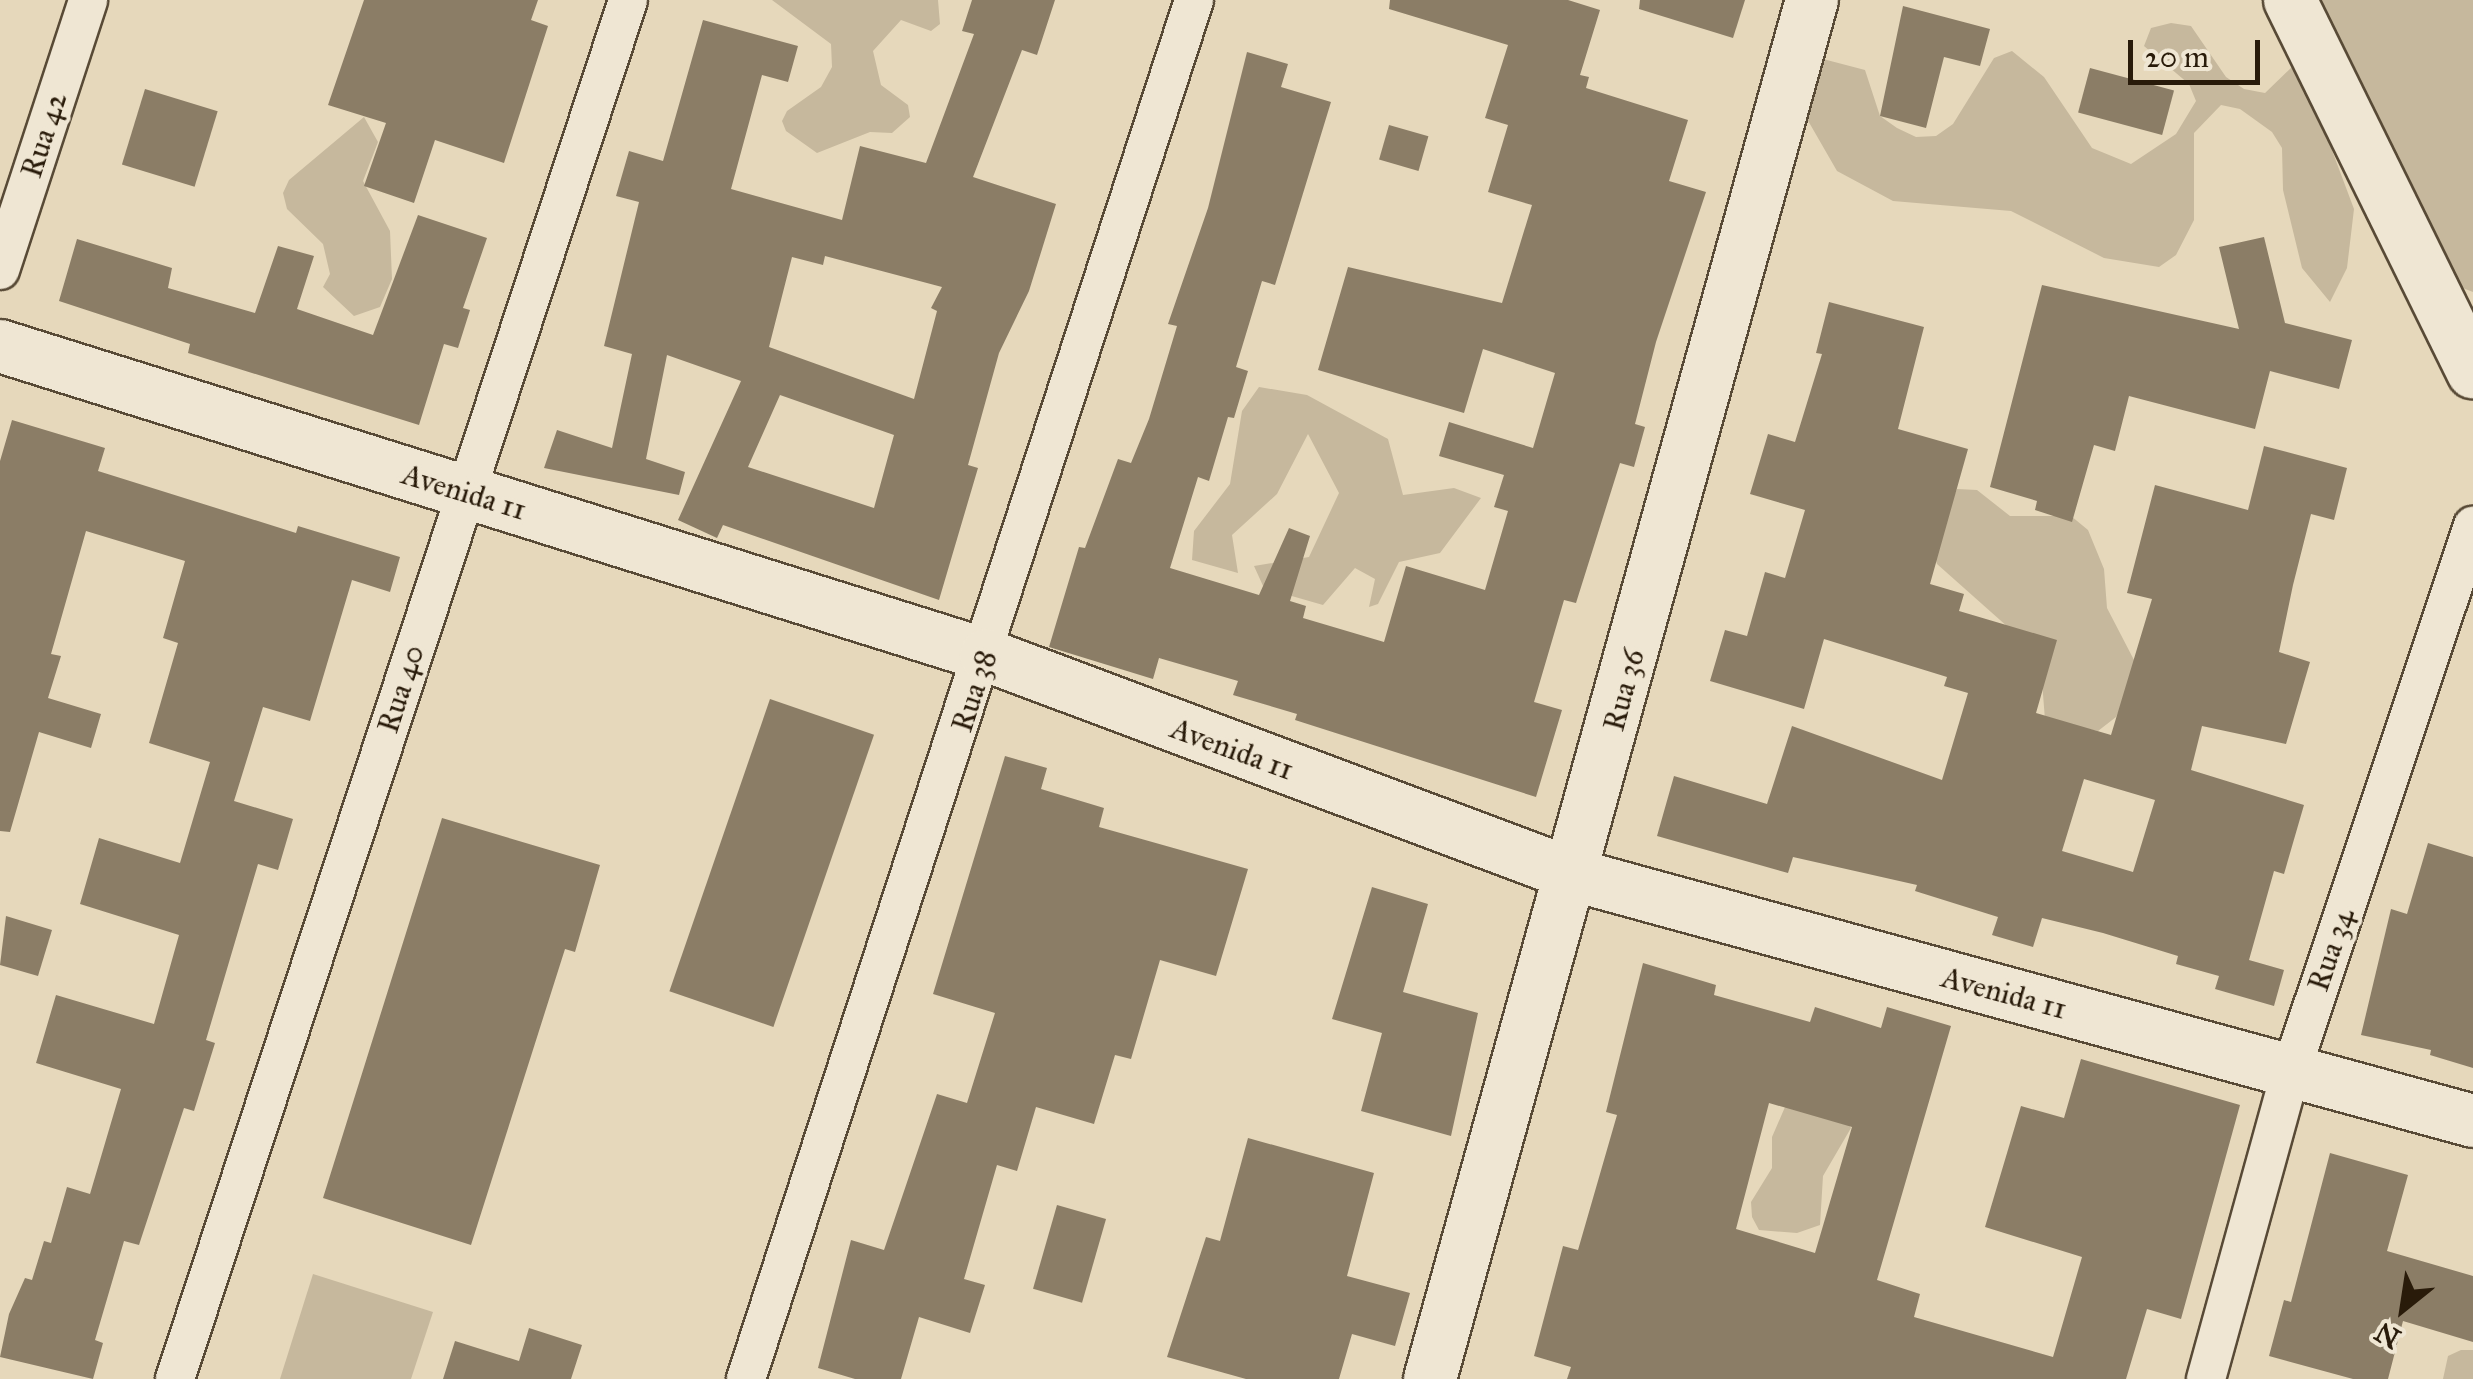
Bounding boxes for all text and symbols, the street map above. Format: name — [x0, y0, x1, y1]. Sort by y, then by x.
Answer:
scale bar — [2133, 20, 2266, 82]
text: 20 m — [2145, 39, 2209, 75]
street label: Rua 42 — [13, 88, 75, 182]
street label: Avenida 11 — [398, 456, 530, 528]
street label: Rua 40 — [370, 641, 432, 737]
street label: Rua 36 — [1596, 645, 1652, 735]
street label: Rua 38 — [944, 646, 1004, 736]
street label: Avenida 11 — [1166, 710, 1298, 788]
street label: Rua 34 — [2300, 904, 2362, 996]
street label: Avenida 11 — [1938, 959, 2070, 1027]
north arrow — [2353, 1259, 2453, 1359]
text: N — [2369, 1314, 2407, 1357]

